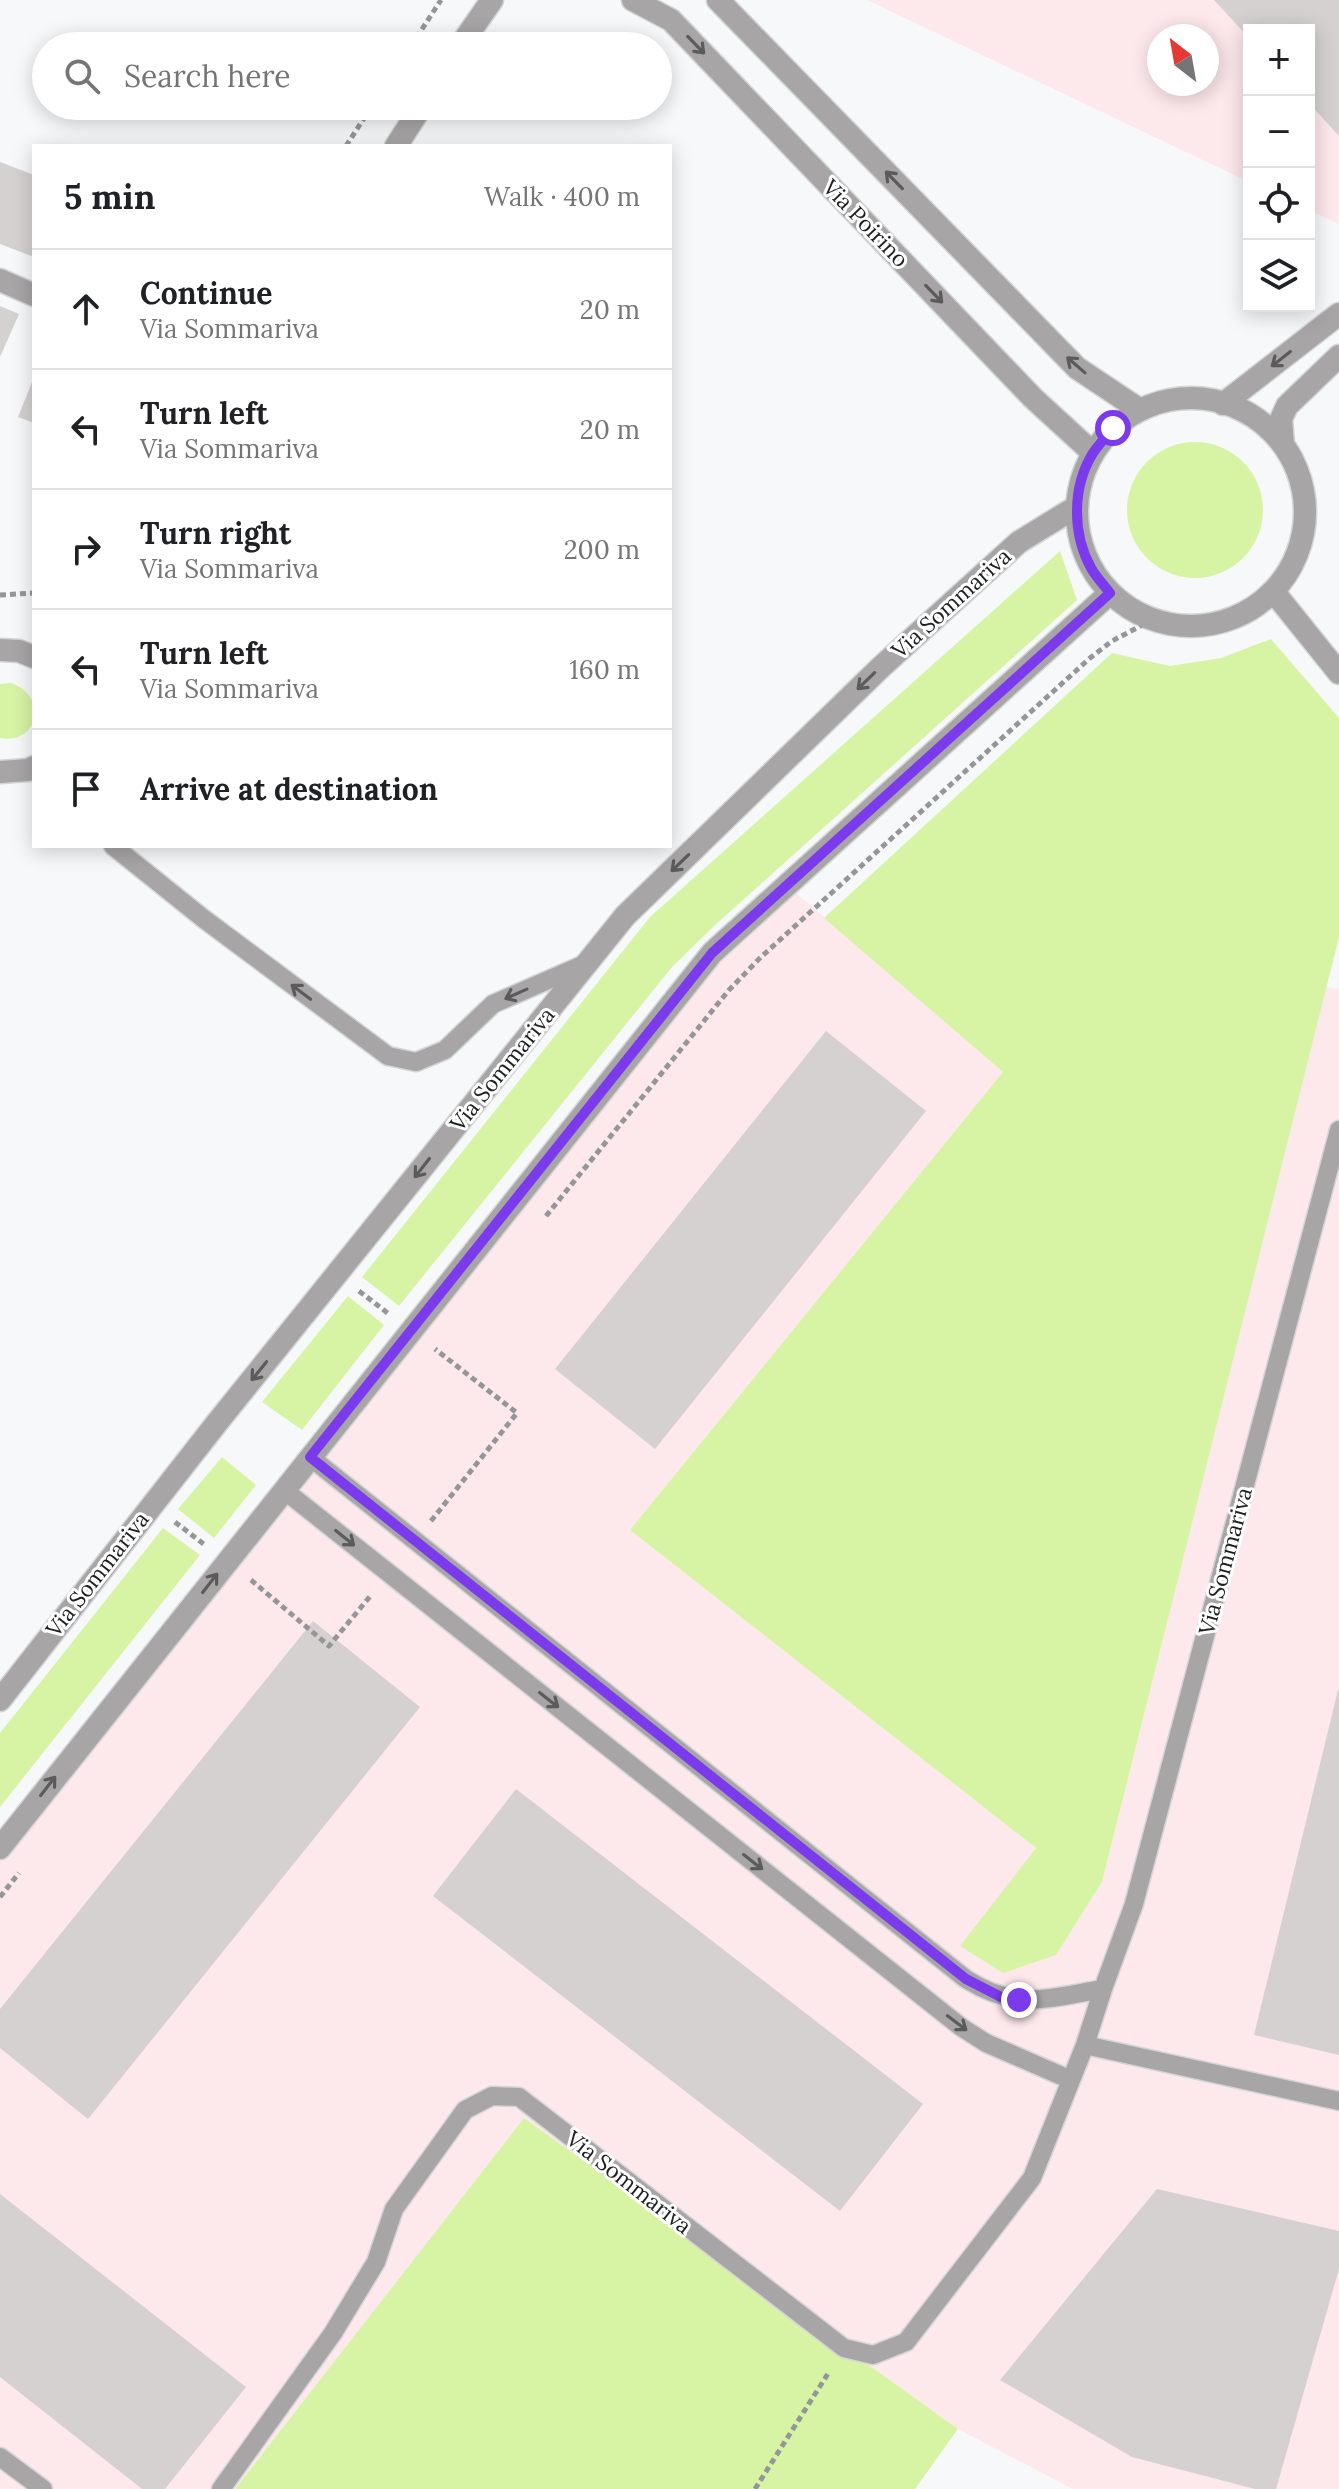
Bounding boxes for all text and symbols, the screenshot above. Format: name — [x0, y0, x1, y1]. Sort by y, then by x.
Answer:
north arrow — [1147, 24, 1219, 96]
map controls — [1243, 24, 1315, 312]
button: + — [1243, 24, 1315, 96]
search box — [32, 32, 672, 120]
one-way arrow — [686, 35, 705, 55]
icon: search — [60, 54, 104, 98]
text: Search here — [124, 57, 291, 95]
button: − — [1243, 96, 1315, 168]
button: locate — [1243, 168, 1315, 240]
one-way arrow — [885, 171, 904, 190]
street label: Via Poirino — [817, 172, 915, 273]
text: 5 min — [64, 175, 155, 218]
text: Walk · 400 m — [484, 180, 640, 213]
button: layers — [1243, 240, 1315, 312]
text: Continue — [140, 274, 272, 312]
one-way arrow — [924, 283, 942, 303]
icon: ahead — [64, 287, 108, 331]
text: 20 m — [580, 293, 640, 326]
text: Via Sommariva — [140, 312, 319, 345]
one-way arrow — [1271, 350, 1292, 367]
one-way arrow — [1067, 356, 1087, 374]
text: Turn left — [140, 394, 268, 432]
icon: left — [64, 407, 108, 451]
route start — [1095, 410, 1131, 446]
text: 20 m — [580, 413, 640, 446]
text: Via Sommariva — [140, 432, 319, 465]
text: Turn right — [140, 514, 291, 552]
icon: right — [64, 527, 108, 571]
text: 200 m — [564, 533, 640, 566]
street label: Via Sommariva — [885, 542, 1017, 665]
text: Via Sommariva — [140, 552, 319, 585]
text: Turn left — [140, 634, 268, 672]
icon: left — [64, 647, 108, 691]
text: 160 m — [569, 653, 640, 686]
text: Via Sommariva — [140, 672, 319, 705]
one-way arrow — [856, 672, 876, 691]
icon: arrive — [64, 767, 108, 811]
text: Arrive at destination — [140, 770, 438, 808]
one-way arrow — [670, 853, 690, 872]
one-way arrow — [291, 983, 312, 1000]
one-way arrow — [504, 988, 529, 1003]
street label: Via Sommariva — [443, 1001, 561, 1137]
one-way arrow — [413, 1157, 431, 1178]
one-way arrow — [250, 1360, 268, 1380]
street label: Via Sommariva — [1192, 1484, 1258, 1639]
street label: Via Sommariva — [39, 1506, 155, 1643]
one-way arrow — [334, 1530, 355, 1547]
one-way arrow — [201, 1573, 219, 1594]
one-way arrow — [538, 1691, 559, 1709]
one-way arrow — [39, 1776, 57, 1797]
one-way arrow — [742, 1853, 763, 1870]
route end — [1001, 1982, 1037, 2018]
one-way arrow — [945, 2015, 967, 2031]
street label: Via Sommariva — [560, 2124, 697, 2240]

